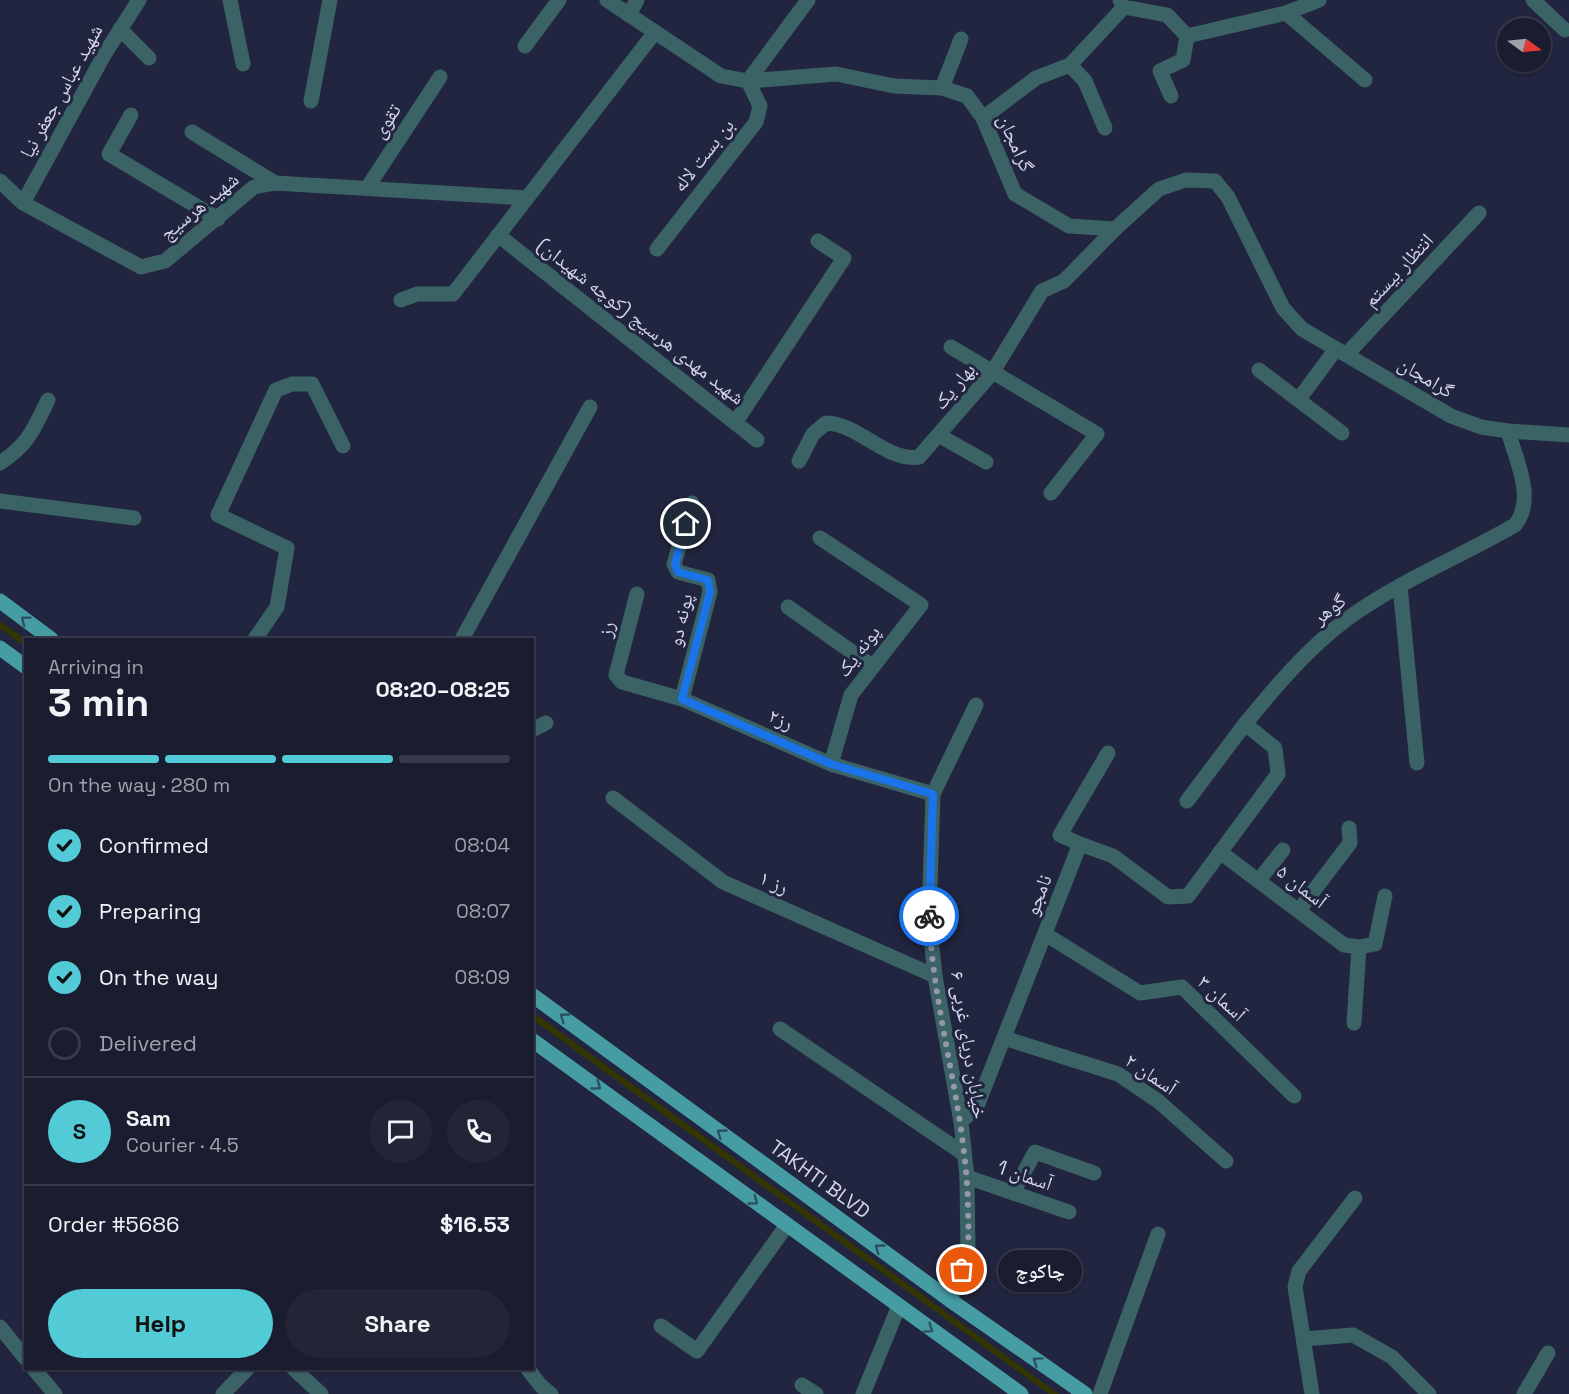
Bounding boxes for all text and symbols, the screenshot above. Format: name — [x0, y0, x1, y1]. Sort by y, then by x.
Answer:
north arrow — [1497, 18, 1551, 72]
map controls — [1497, 18, 1551, 72]
street label: شهید عباس جعفر نیا — [14, 20, 108, 162]
street label: تقوی — [365, 99, 407, 143]
street label: گرامجان — [992, 110, 1040, 176]
street label: بن بست لاله — [666, 113, 740, 197]
street label: شهید هرسیج — [154, 166, 244, 246]
street label: انتظار بیستم — [1357, 228, 1440, 313]
street label: شهید مهدی هرسیج (کوچه شهیدان) — [532, 232, 750, 410]
street label: گرامجان — [1393, 350, 1459, 404]
street label: بهار یک — [927, 357, 981, 415]
pin — [660, 498, 711, 549]
icon: home — [669, 507, 702, 540]
street label: گوهر — [1306, 588, 1351, 631]
street label: پونه دو — [661, 591, 699, 649]
one-way arrow — [21, 616, 32, 627]
street label: رز — [591, 618, 620, 641]
street label: پونه یک — [830, 620, 886, 682]
text: Arriving in — [48, 654, 144, 680]
text: 08:20–08:25 — [376, 675, 510, 703]
text: 3 min — [48, 678, 149, 727]
street label: رز۲ — [765, 702, 797, 736]
text: On the way · 280 m — [48, 772, 230, 798]
icon: check — [48, 829, 81, 862]
text: Confirmed — [99, 831, 209, 859]
text: 08:04 — [454, 832, 510, 858]
street label: آسمان ۵ — [1272, 858, 1333, 914]
street label: رز ۱ — [755, 864, 793, 900]
street label: نامجو — [1018, 871, 1058, 919]
courier — [899, 886, 959, 946]
icon: check — [48, 895, 81, 928]
text: Preparing — [99, 897, 201, 925]
text: 08:07 — [456, 898, 510, 924]
icon: bike — [913, 900, 946, 933]
icon: check — [48, 961, 81, 994]
text: On the way — [99, 963, 218, 991]
text: 08:09 — [455, 964, 510, 990]
street label: خیابان دریای غربی ۶ — [944, 969, 994, 1121]
street label: آسمان ۳ — [1192, 969, 1252, 1028]
one-way arrow — [559, 1014, 570, 1025]
text: Delivered — [99, 1029, 197, 1057]
street label: آسمان ۲ — [1120, 1047, 1183, 1101]
one-way arrow — [590, 1079, 601, 1090]
button: chat — [369, 1100, 432, 1163]
button: phone — [447, 1100, 510, 1163]
text: Sam — [126, 1104, 171, 1132]
text: S — [73, 1117, 86, 1145]
one-way arrow — [717, 1129, 728, 1140]
text: Courier · 4.5 — [126, 1132, 239, 1158]
street label: TAKHTI BLVD — [765, 1134, 875, 1224]
street label: آسمان 1 — [994, 1154, 1057, 1197]
one-way arrow — [748, 1194, 759, 1205]
text: Order #5686 — [48, 1210, 179, 1238]
text: $16.53 — [440, 1210, 510, 1238]
one-way arrow — [874, 1244, 885, 1255]
pin — [936, 1244, 987, 1295]
callout: چاکوچ — [998, 1249, 1082, 1291]
icon: bag — [945, 1253, 978, 1286]
text: چاکوچ — [1015, 1258, 1065, 1284]
button: Help — [48, 1289, 273, 1358]
button: Share — [285, 1289, 510, 1358]
one-way arrow — [922, 1322, 933, 1333]
one-way arrow — [1033, 1357, 1044, 1368]

